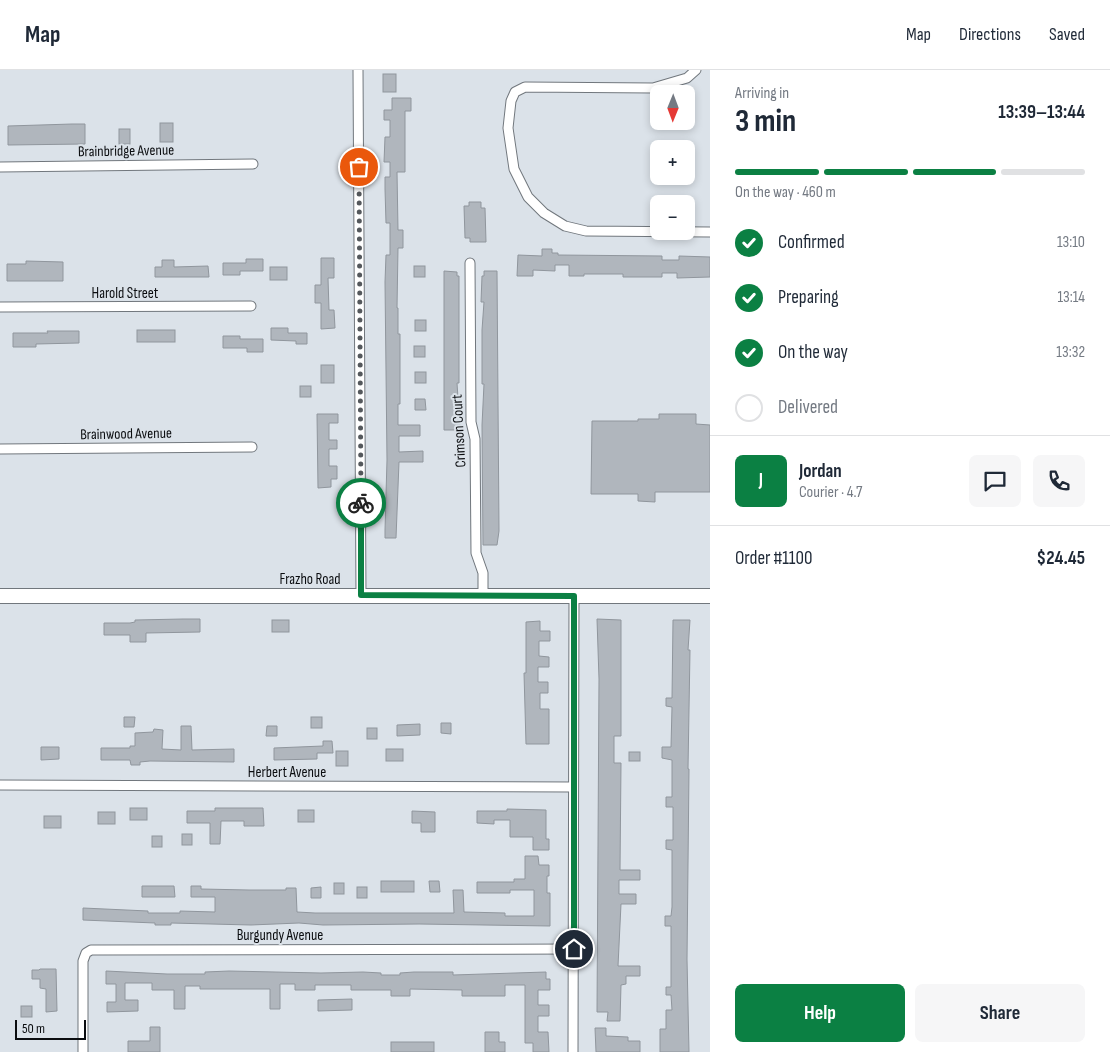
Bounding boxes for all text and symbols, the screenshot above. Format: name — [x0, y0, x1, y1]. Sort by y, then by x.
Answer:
text: Map — [25, 20, 60, 49]
text: Map — [906, 24, 931, 45]
text: Directions — [959, 24, 1021, 45]
text: Saved — [1049, 24, 1085, 45]
text: Arriving in — [735, 84, 789, 103]
north arrow — [650, 85, 695, 130]
map controls — [650, 85, 695, 240]
text: 13:39–13:44 — [998, 101, 1085, 124]
text: 3 min — [735, 102, 796, 141]
button: + — [650, 140, 695, 185]
street label: Brainbridge Avenue — [78, 141, 174, 161]
pin — [338, 146, 380, 188]
icon: bag — [345, 153, 373, 181]
text: On the way · 460 m — [735, 183, 836, 202]
button: − — [650, 195, 695, 240]
icon: check — [735, 229, 763, 257]
text: Confirmed — [778, 231, 845, 254]
text: 13:10 — [1057, 233, 1085, 252]
street label: Harold Street — [92, 284, 159, 303]
icon: check — [735, 284, 763, 312]
text: Preparing — [778, 286, 839, 309]
text: 13:14 — [1057, 288, 1085, 307]
icon: check — [735, 339, 763, 367]
text: On the way — [778, 341, 848, 364]
text: 13:32 — [1056, 343, 1085, 362]
street label: Crimson Court — [448, 394, 470, 468]
text: Delivered — [778, 396, 838, 419]
street label: Brainwood Avenue — [80, 424, 172, 444]
button: chat — [969, 455, 1021, 507]
button: phone — [1033, 455, 1085, 507]
text: Jordan — [799, 460, 842, 483]
text: J — [759, 469, 763, 492]
courier — [336, 478, 386, 528]
text: Courier · 4.7 — [799, 483, 862, 502]
icon: bike — [347, 489, 375, 517]
text: Order #1100 — [735, 547, 812, 570]
text: $24.45 — [1037, 547, 1085, 570]
street label: Frazho Road — [280, 570, 340, 589]
street label: Herbert Avenue — [248, 763, 326, 782]
street label: Burgundy Avenue — [237, 926, 323, 945]
pin — [553, 928, 595, 970]
icon: home — [560, 935, 588, 963]
button: Help — [735, 984, 905, 1042]
button: Share — [915, 984, 1085, 1042]
scale bar — [15, 1017, 86, 1040]
text: 50 m — [22, 1020, 45, 1037]

